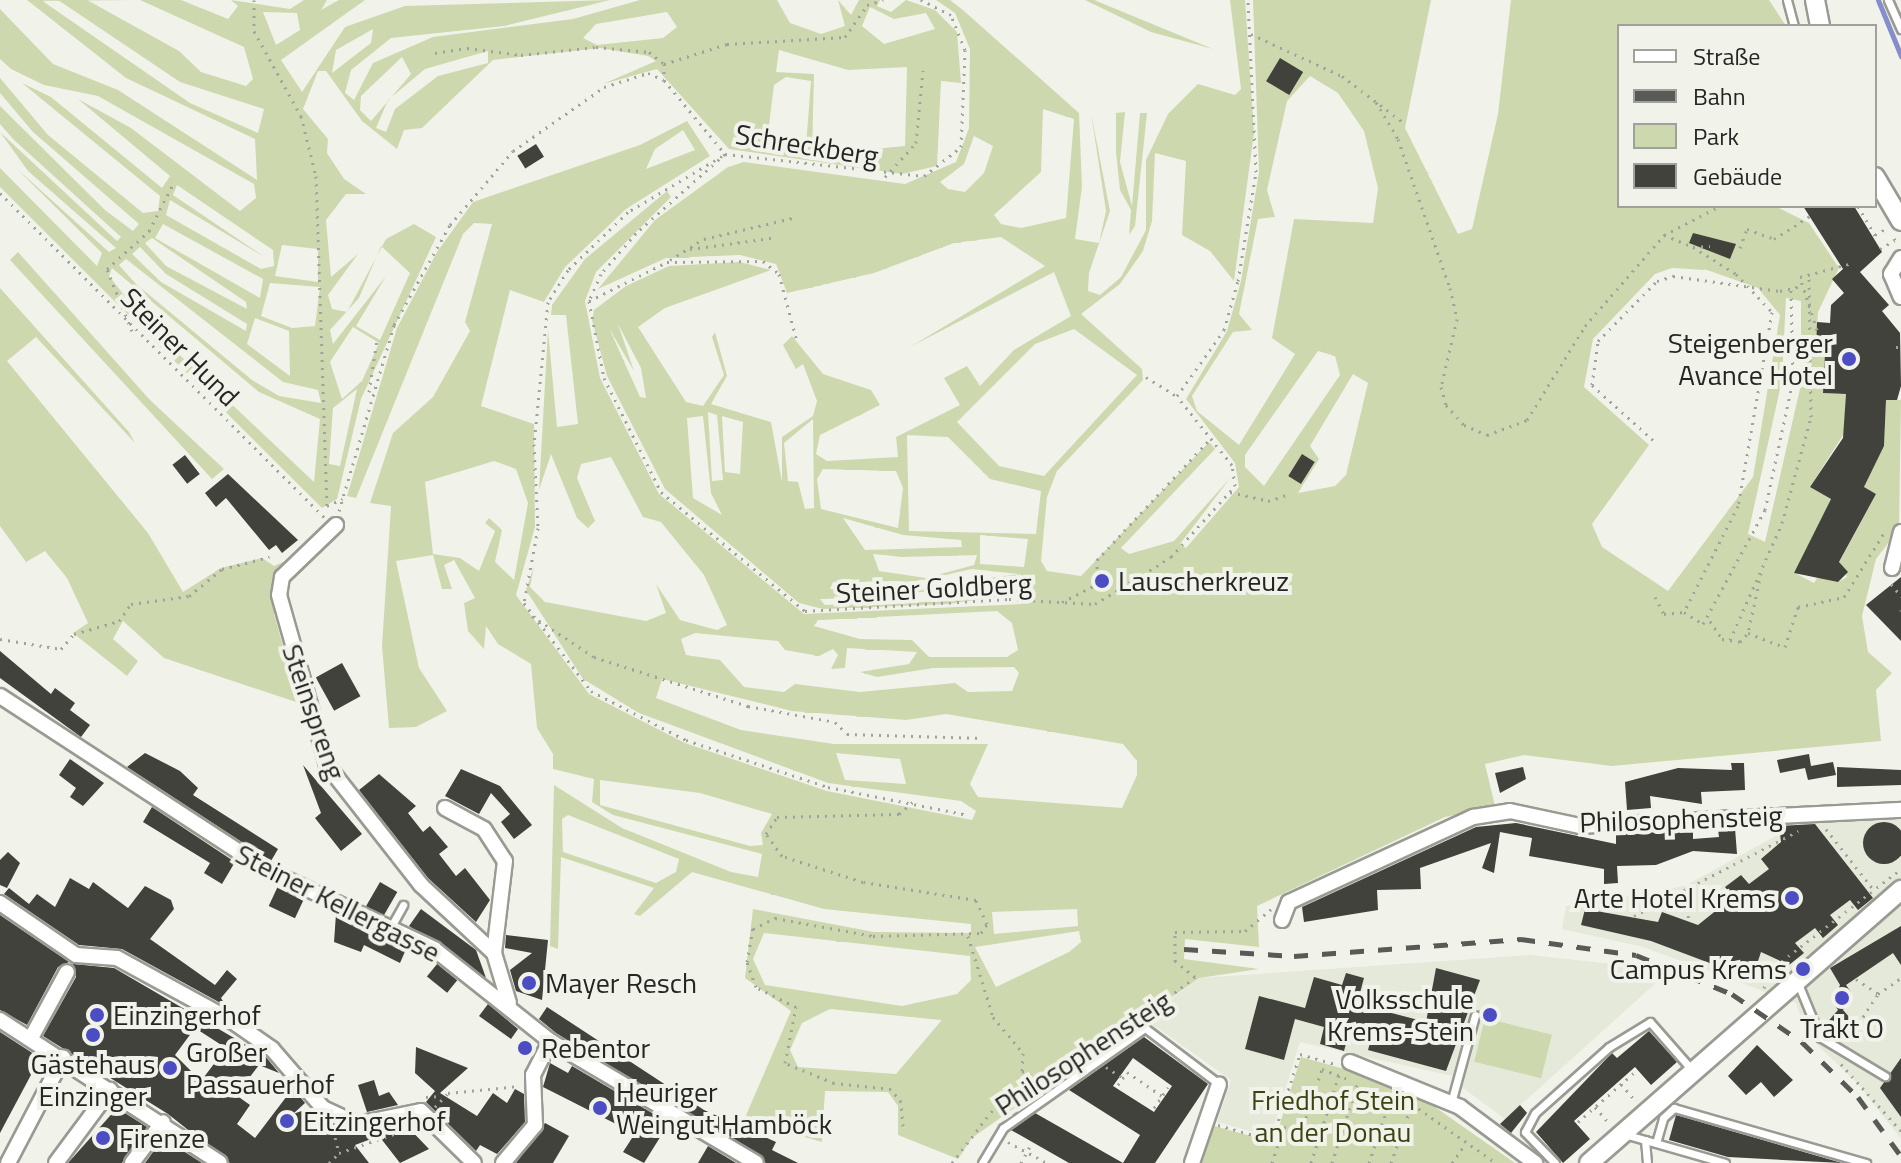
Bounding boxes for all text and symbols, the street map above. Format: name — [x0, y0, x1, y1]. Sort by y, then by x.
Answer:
legend — [1617, 24, 1877, 208]
text: Straße — [1693, 38, 1760, 74]
text: Bahn — [1693, 78, 1746, 114]
street label: Schreckberg — [733, 117, 881, 173]
text: Park — [1693, 118, 1739, 154]
text: Gebäude — [1693, 158, 1782, 194]
street label: Steiner Hund — [114, 281, 246, 413]
place label: Steigenberger Avance Hotel — [1668, 326, 1833, 392]
marker: Steigenberger Avance Hotel — [1840, 350, 1858, 368]
place label: Lauscherkreuz — [1118, 564, 1289, 598]
street label: Steiner Goldberg — [835, 566, 1033, 610]
marker: Lauscherkreuz — [1093, 572, 1111, 590]
street label: Steinspreng — [275, 640, 353, 784]
street label: Philosophensteig — [1579, 799, 1783, 839]
street label: Steiner Kellergasse — [230, 837, 446, 969]
place label: Arte Hotel Krems — [1574, 881, 1776, 915]
marker: Arte Hotel Krems — [1783, 889, 1801, 907]
place label: Campus Krems — [1610, 952, 1787, 986]
marker: Campus Krems — [1794, 960, 1812, 978]
place label: Mayer Resch — [545, 966, 697, 1000]
marker: Mayer Resch — [520, 974, 538, 992]
place label: Volksschule Krems-Stein — [1327, 982, 1474, 1048]
street label: Philosophensteig — [989, 984, 1177, 1122]
marker: Trakt O — [1833, 989, 1851, 1007]
place label: Einzingerhof — [113, 998, 261, 1032]
marker: Einzingerhof — [88, 1006, 106, 1024]
marker: Volksschule Krems-Stein — [1481, 1006, 1499, 1024]
place label: Trakt O — [1800, 1011, 1884, 1045]
marker: Gästehaus Einzinger — [84, 1026, 102, 1044]
place label: Rebentor — [541, 1031, 650, 1065]
place label: Großer Passauerhof — [186, 1035, 334, 1101]
marker: Rebentor — [516, 1039, 534, 1057]
place label: Gästehaus Einzinger — [30, 1047, 156, 1113]
marker: Großer Passauerhof — [161, 1059, 179, 1077]
place label: Heuriger Weingut Hamböck — [616, 1075, 832, 1141]
park label: Friedhof Stein an der Donau — [1251, 1083, 1415, 1149]
marker: Heuriger Weingut Hamböck — [591, 1099, 609, 1117]
place label: Eitzingerhof — [303, 1104, 446, 1138]
marker: Eitzingerhof — [278, 1112, 296, 1130]
place label: Firenze — [119, 1121, 205, 1155]
marker: Firenze — [94, 1129, 112, 1147]

